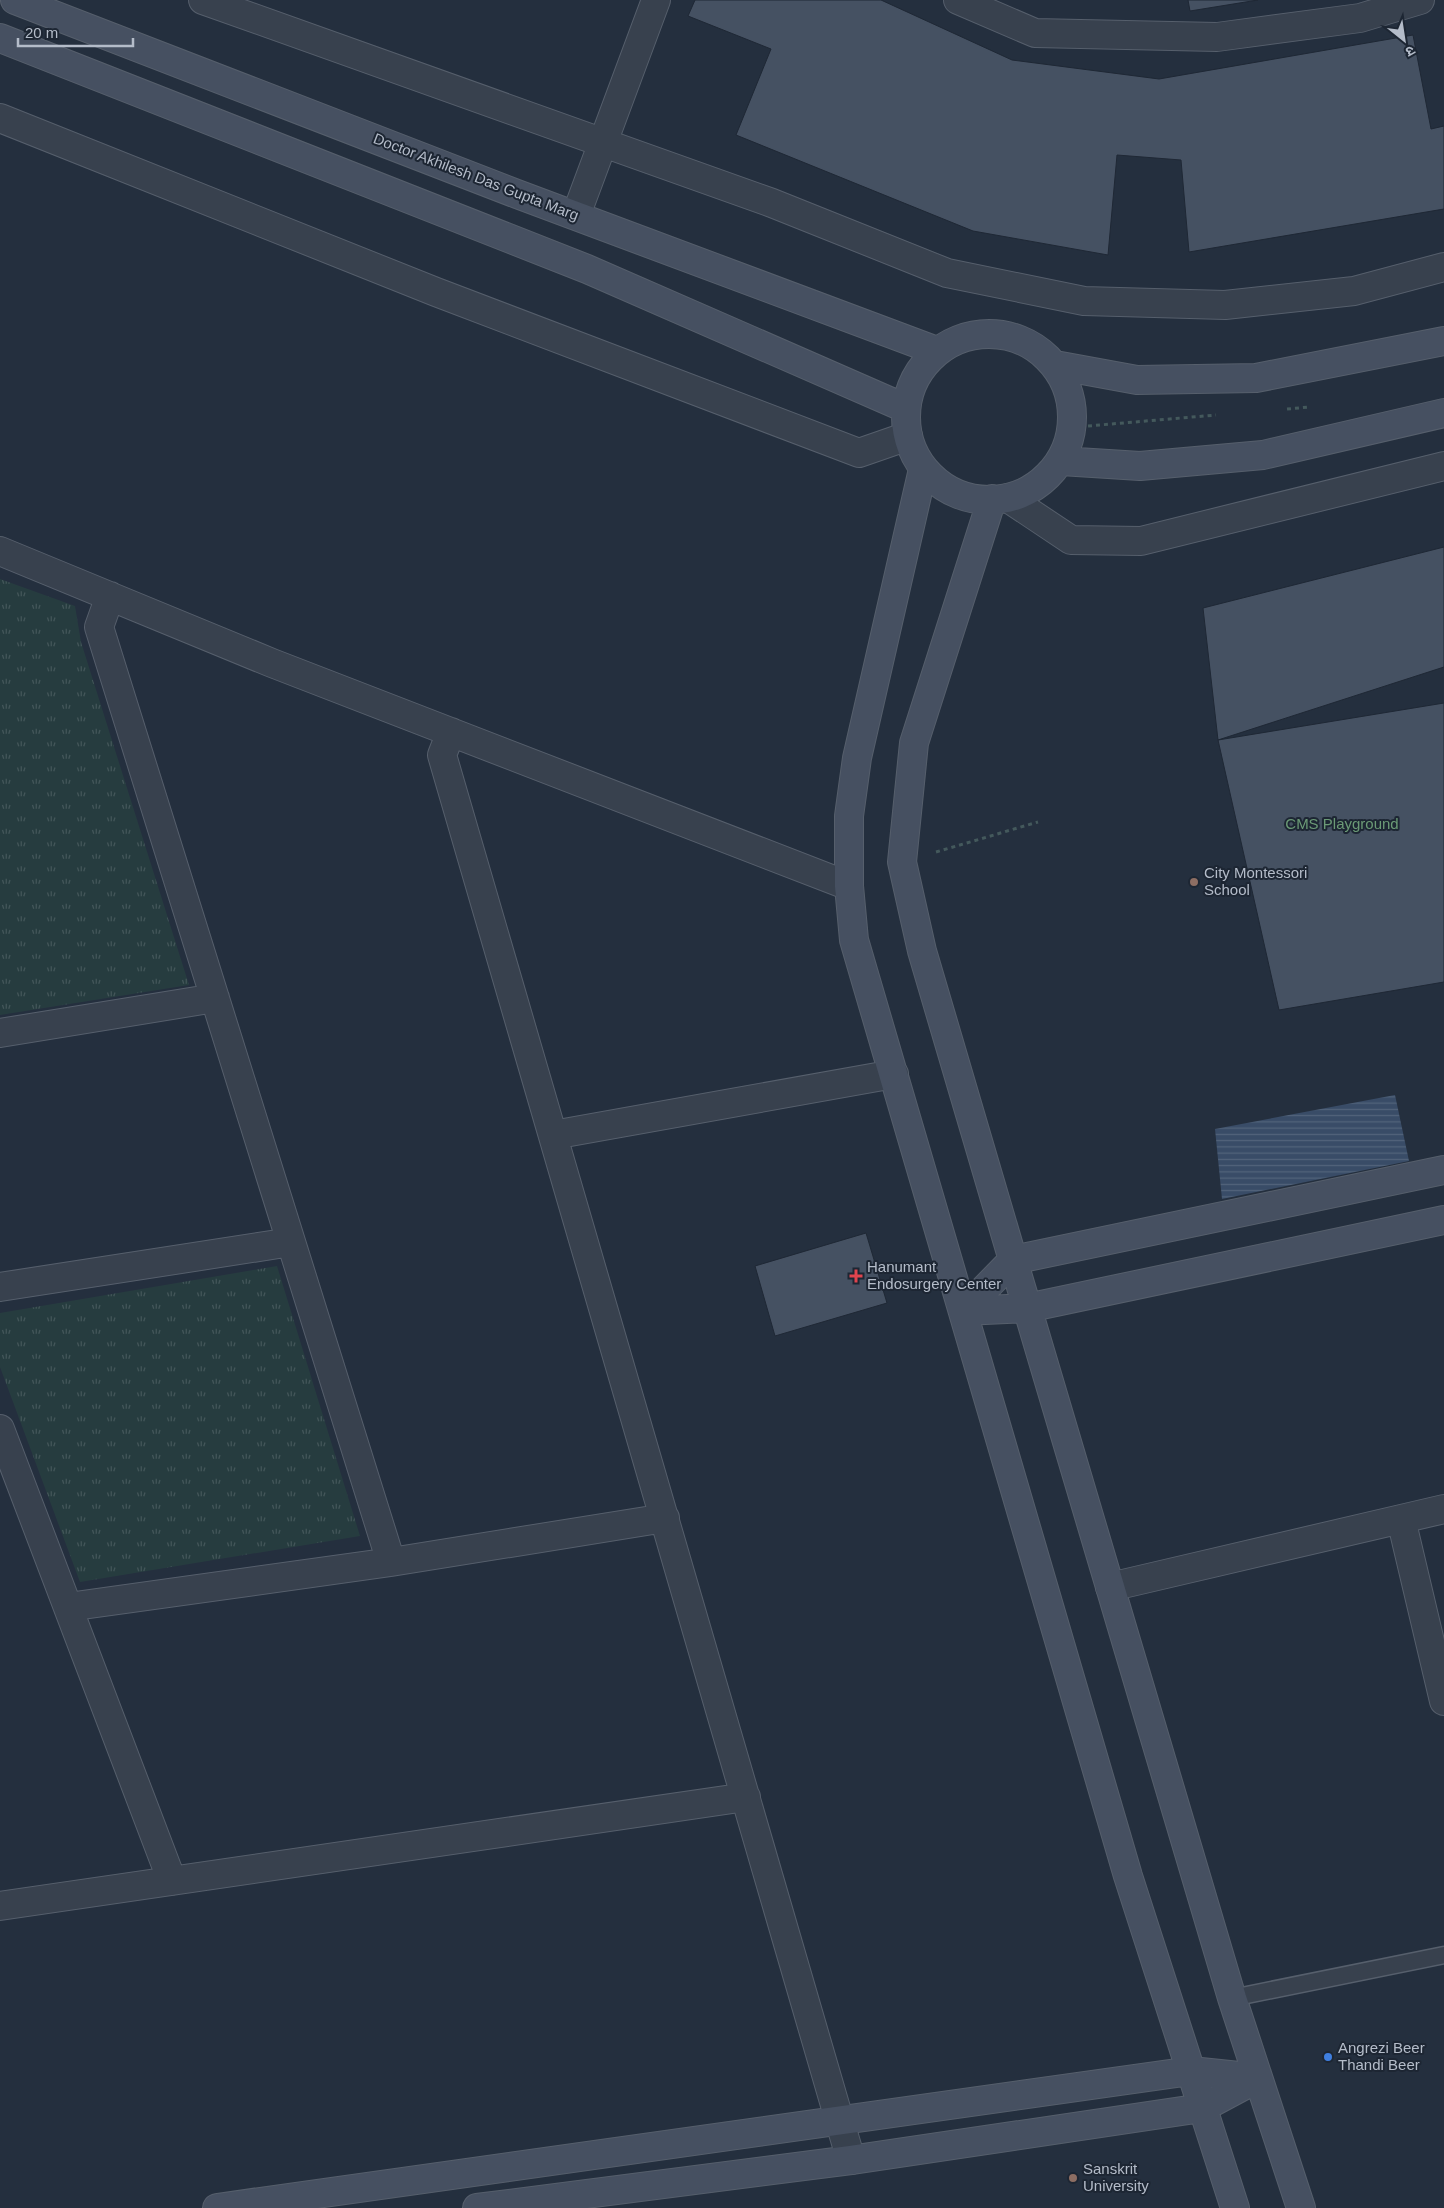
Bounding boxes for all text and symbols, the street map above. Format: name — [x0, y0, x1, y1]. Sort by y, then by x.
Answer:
scale bar — [18, 15, 132, 47]
north arrow — [1379, 15, 1429, 65]
text: 20 m — [25, 24, 58, 41]
text: उ — [1402, 42, 1418, 61]
street label: Doctor Akhilesh Das Gupta Marg — [371, 129, 581, 224]
park label: CMS Playground — [1285, 815, 1399, 832]
place label: City Montessori School — [1204, 864, 1307, 898]
marker: City Montessori School — [1188, 876, 1200, 888]
place label: Hanumant Endosurgery Center — [867, 1258, 1001, 1292]
marker: Hanumant Endosurgery Center — [849, 1269, 863, 1283]
place label: Angrezi Beer Thandi Beer — [1338, 2039, 1425, 2073]
marker: Angrezi Beer Thandi Beer — [1322, 2051, 1334, 2063]
place label: Sanskrit University — [1083, 2160, 1149, 2194]
marker: Sanskrit University — [1067, 2172, 1079, 2184]

